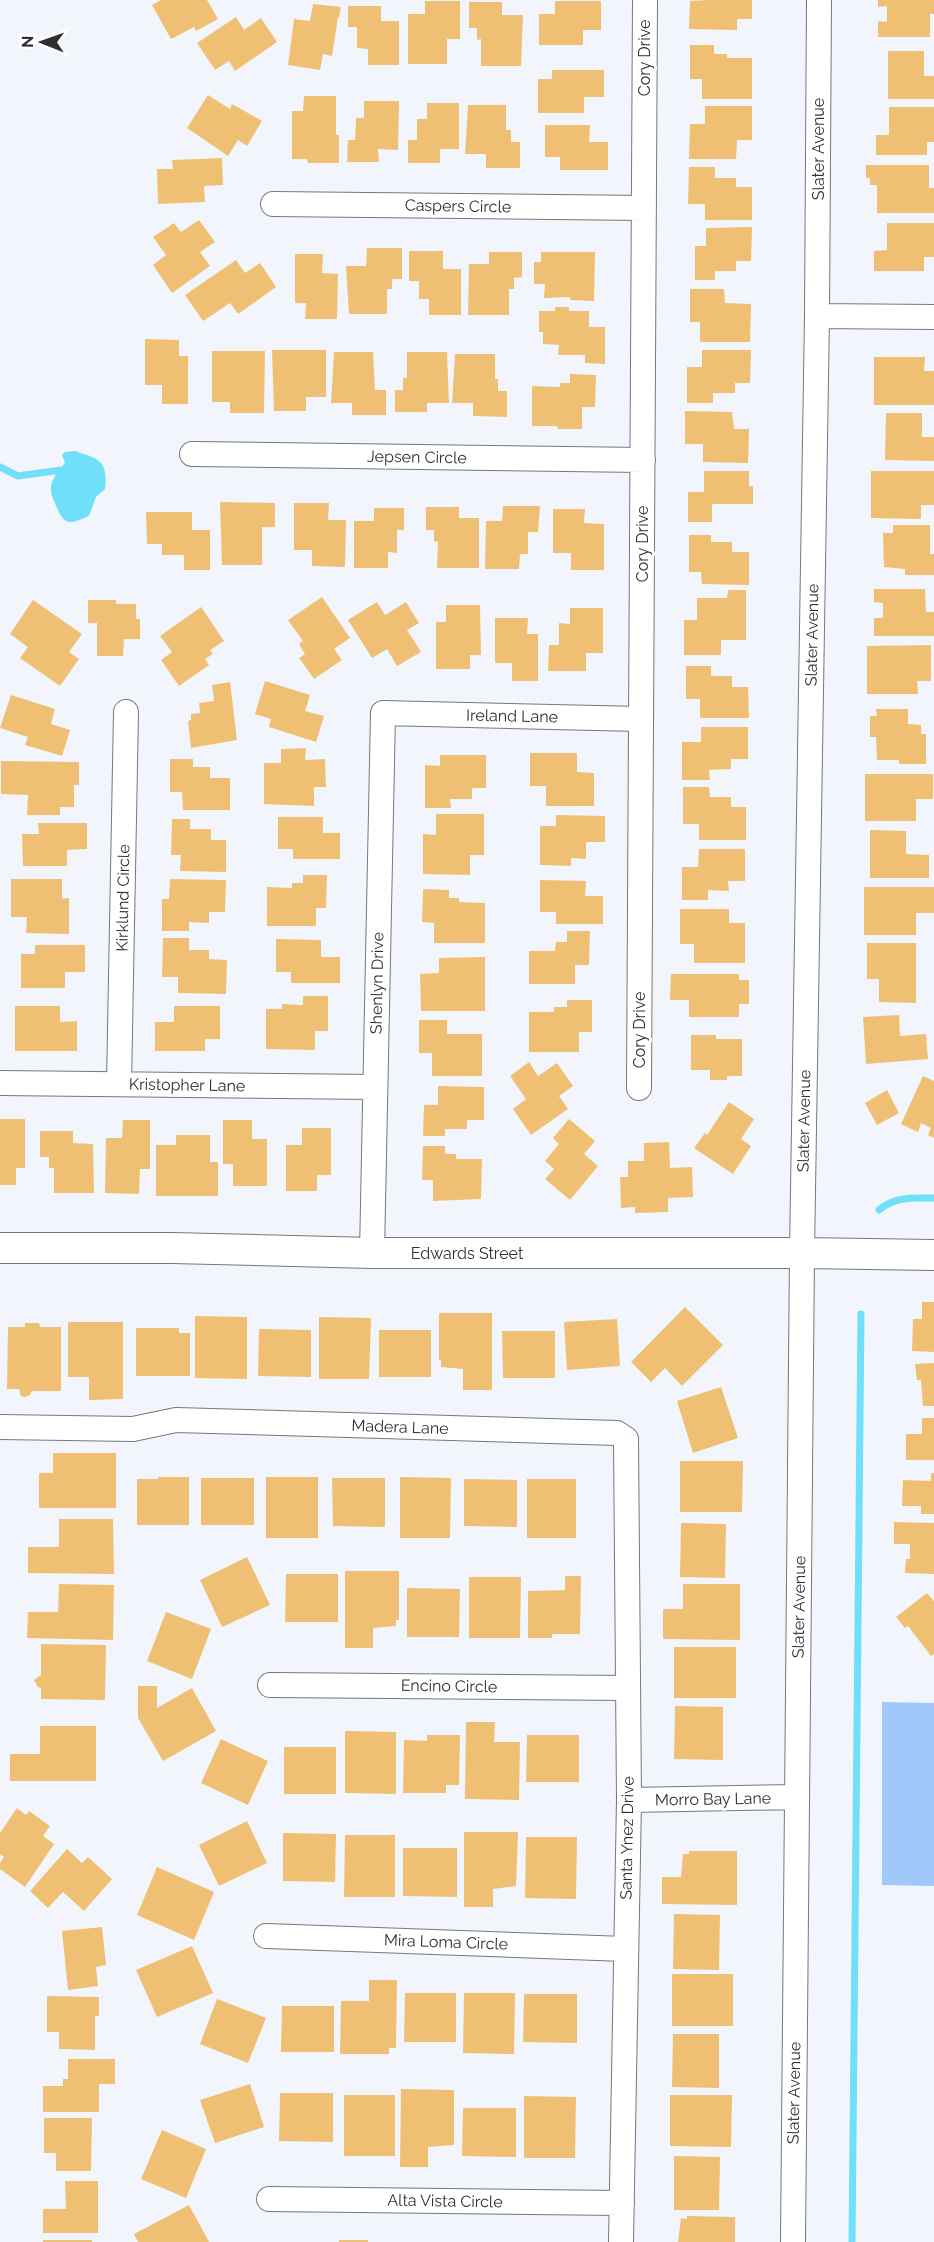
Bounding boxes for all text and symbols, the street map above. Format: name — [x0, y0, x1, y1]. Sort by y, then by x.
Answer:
north arrow — [12, 12, 72, 72]
street label: Cory Drive — [635, 20, 654, 96]
text: N — [18, 35, 37, 48]
street label: Slater Avenue — [809, 98, 828, 200]
street label: Caspers Circle — [405, 196, 511, 216]
street label: Jepsen Circle — [367, 447, 467, 467]
street label: Cory Drive — [633, 506, 652, 582]
street label: Slater Avenue — [802, 584, 822, 686]
street label: Ireland Lane — [466, 706, 558, 726]
street label: Kirklund Circle — [113, 844, 133, 952]
street label: Shenlyn Drive — [367, 932, 387, 1034]
street label: Cory Drive — [630, 992, 649, 1068]
street label: Slater Avenue — [794, 1070, 814, 1172]
street label: Kristopher Lane — [129, 1074, 245, 1096]
street label: Edwards Street — [411, 1244, 524, 1263]
street label: Madera Lane — [351, 1416, 449, 1438]
street label: Slater Avenue — [789, 1556, 809, 1658]
street label: Encino Circle — [401, 1676, 497, 1696]
street label: Santa Ynez Drive — [616, 1776, 638, 1900]
street label: Morro Bay Lane — [655, 1788, 771, 1810]
street label: Mira Loma Circle — [383, 1930, 509, 1954]
street label: Slater Avenue — [784, 2042, 804, 2144]
street label: Alta Vista Circle — [387, 2190, 503, 2212]

